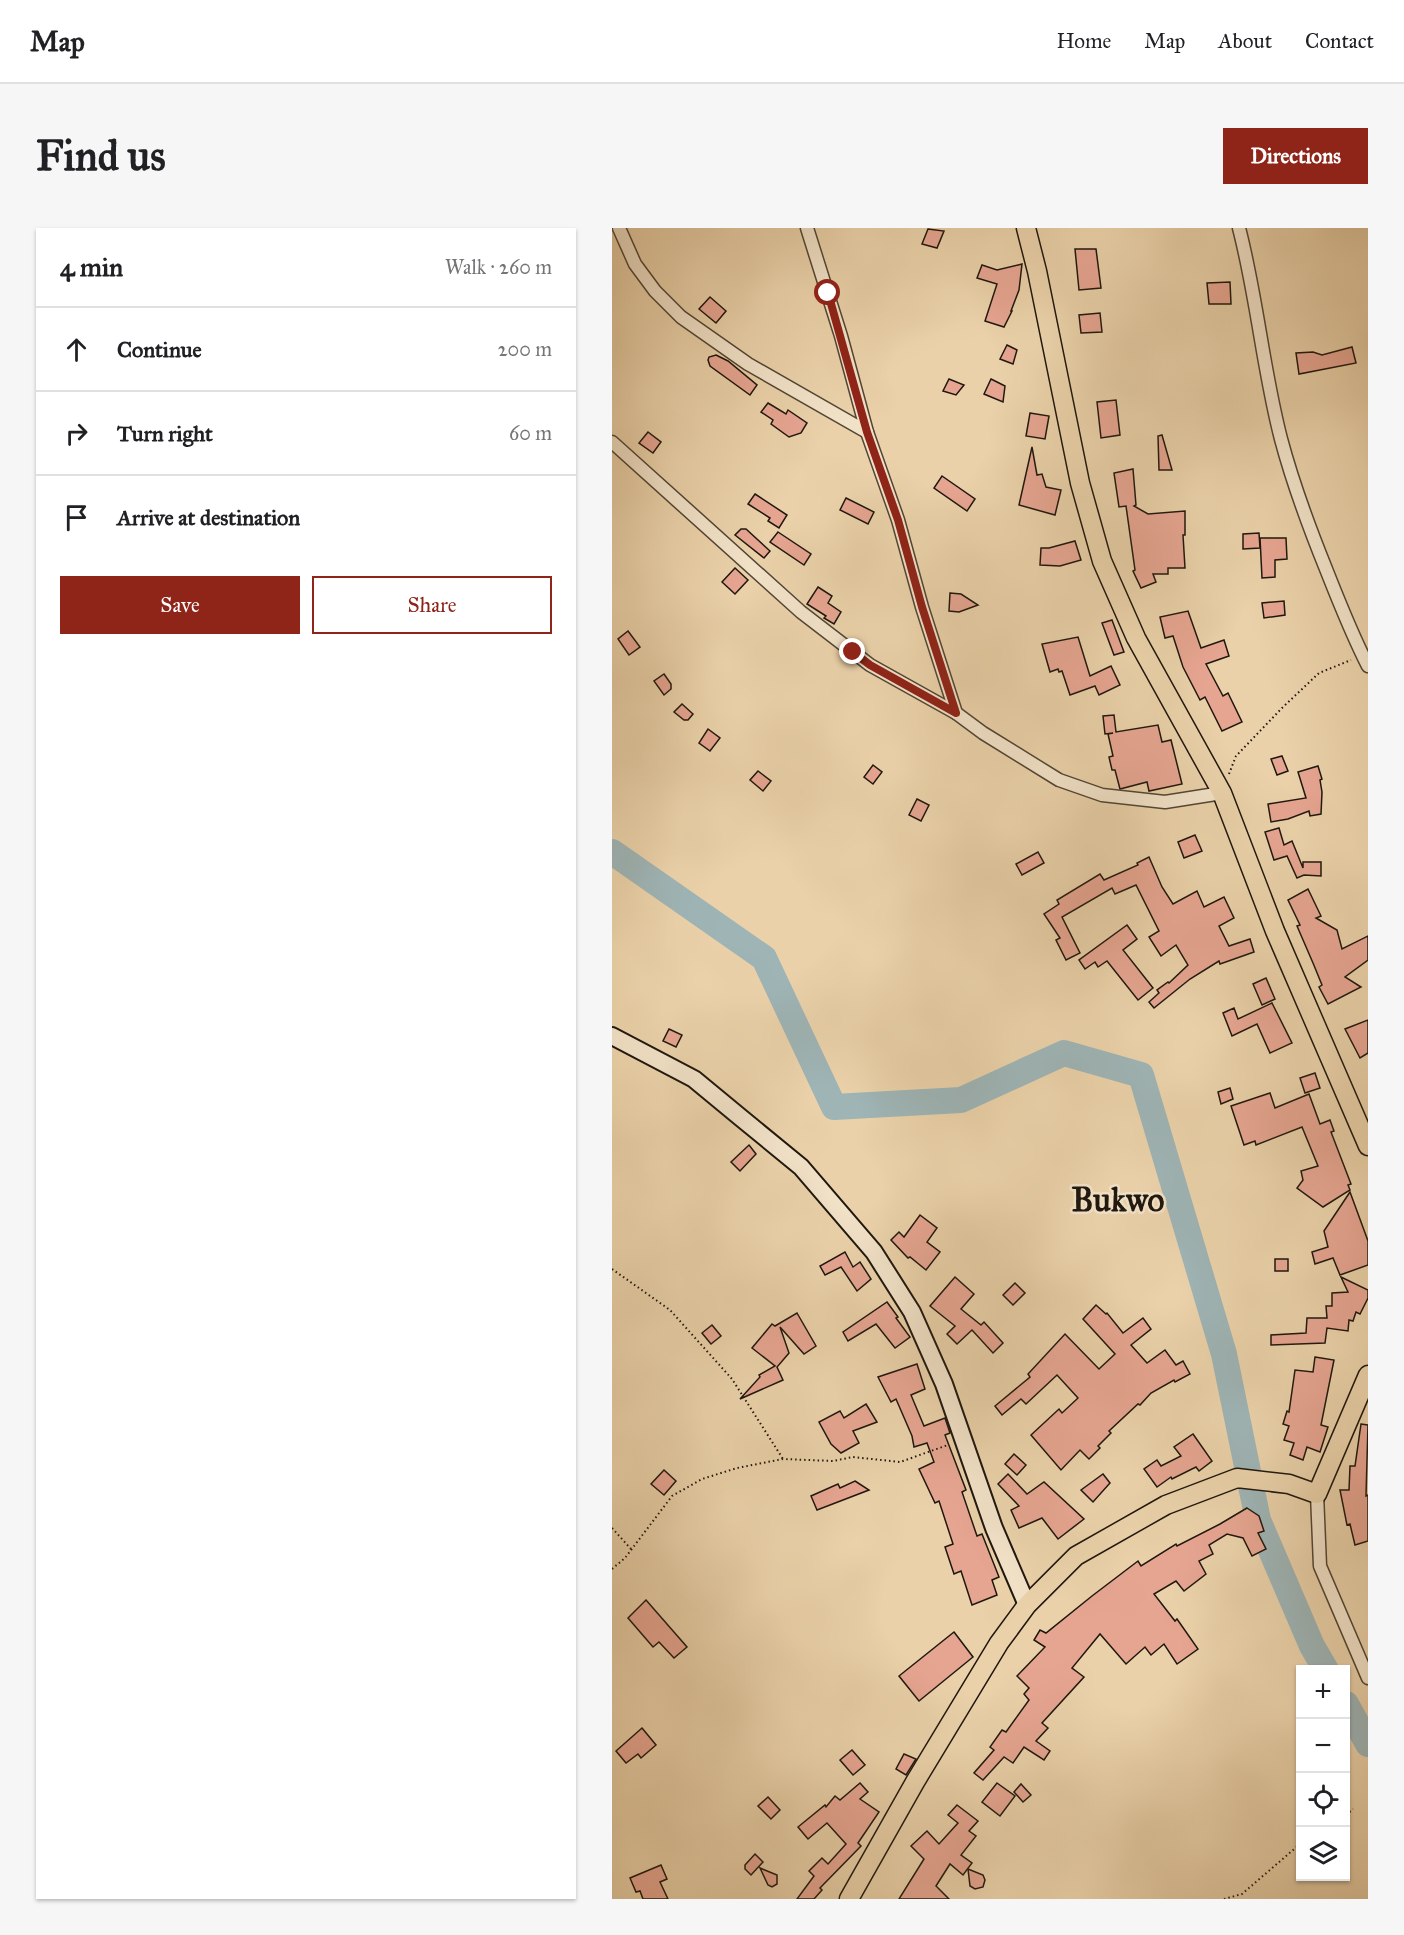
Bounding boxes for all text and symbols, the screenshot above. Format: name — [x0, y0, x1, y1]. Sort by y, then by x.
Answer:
text: Map — [30, 24, 85, 59]
text: Home — [1056, 28, 1111, 54]
text: Map — [1144, 28, 1185, 54]
text: About — [1218, 28, 1272, 54]
text: Contact — [1305, 28, 1374, 54]
button: Directions — [1223, 128, 1368, 184]
text: Find us — [36, 130, 166, 182]
text: 4 min — [60, 251, 123, 283]
text: Walk · 260 m — [445, 255, 552, 279]
route start — [814, 279, 840, 305]
icon: ahead — [60, 333, 93, 366]
text: Continue — [117, 336, 202, 363]
text: 200 m — [498, 337, 552, 361]
icon: right — [60, 417, 93, 450]
text: Turn right — [117, 420, 213, 447]
text: 60 m — [509, 421, 552, 445]
icon: arrive — [60, 501, 93, 534]
text: Arrive at destination — [117, 504, 300, 531]
button: Save — [60, 576, 300, 634]
button: Share — [312, 576, 552, 634]
route end — [839, 638, 865, 664]
district label: Bukwo — [1072, 1180, 1165, 1220]
map controls — [1296, 1665, 1350, 1881]
button: + — [1296, 1665, 1350, 1719]
button: − — [1296, 1719, 1350, 1773]
button: locate — [1296, 1773, 1350, 1827]
button: layers — [1296, 1827, 1350, 1881]

